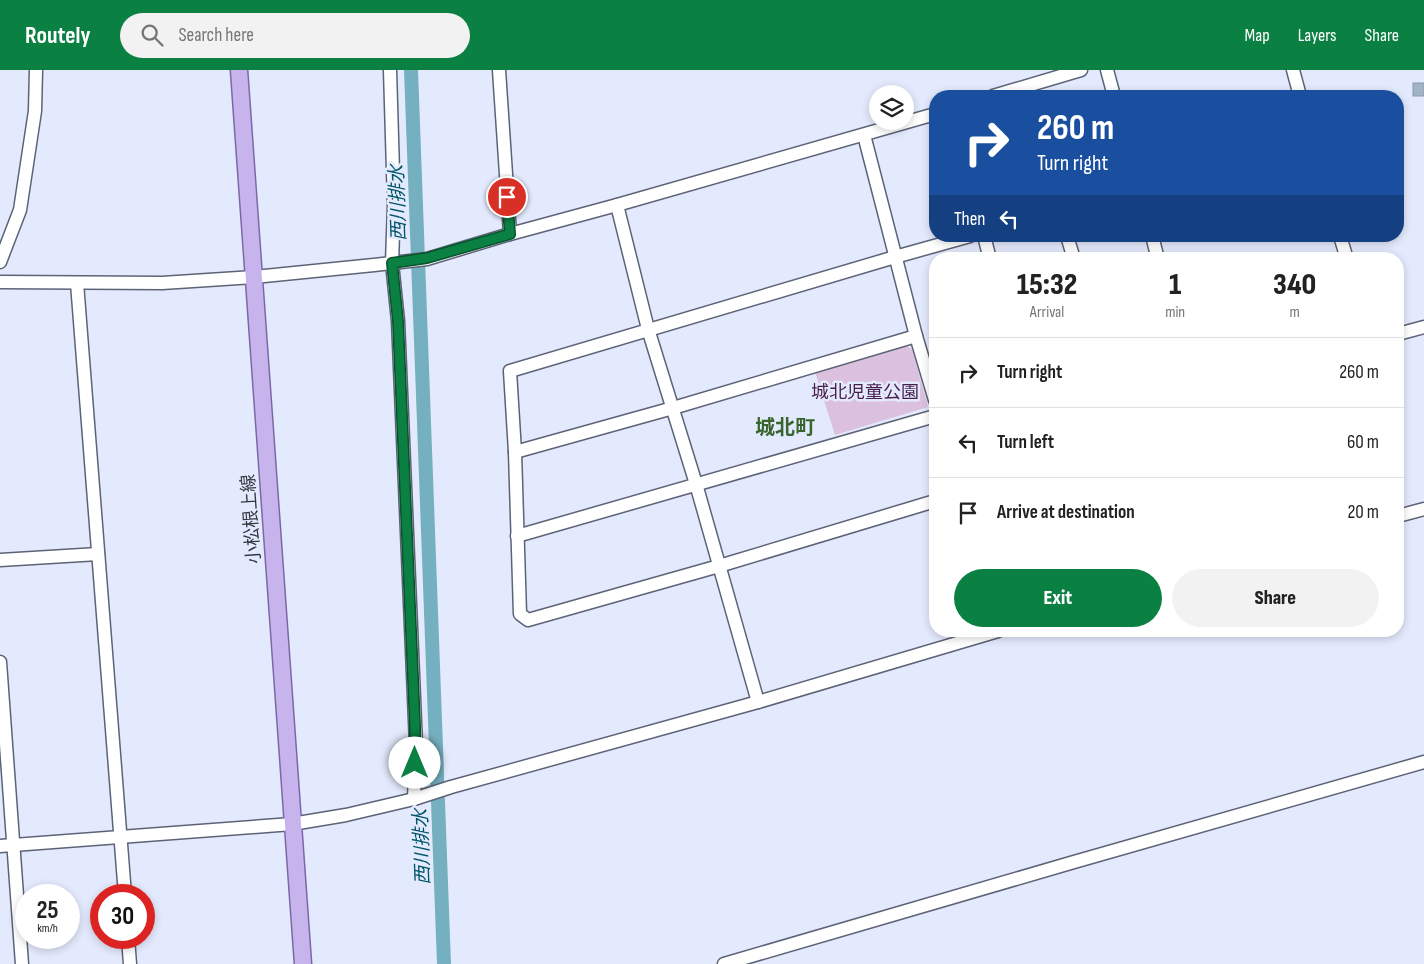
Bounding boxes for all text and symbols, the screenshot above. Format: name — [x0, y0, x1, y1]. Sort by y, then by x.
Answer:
search box — [120, 13, 470, 58]
text: Routely — [25, 21, 90, 50]
icon: search — [138, 21, 166, 49]
text: Search here — [178, 24, 254, 47]
text: Map — [1245, 25, 1270, 46]
text: Layers — [1298, 25, 1337, 46]
text: Share — [1365, 25, 1399, 46]
map controls — [869, 85, 914, 130]
button: layers — [869, 85, 914, 130]
text: 260 m — [1037, 107, 1114, 150]
icon: right — [954, 110, 1019, 175]
text: Turn right — [1037, 150, 1108, 177]
water label: 西川排水 — [386, 163, 411, 241]
pin — [486, 176, 528, 218]
icon: arrive — [493, 183, 521, 211]
icon: left — [995, 205, 1023, 233]
text: Then — [954, 208, 985, 231]
text: 15:32 — [1017, 267, 1077, 303]
text: 1 — [1169, 267, 1181, 303]
text: 340 — [1273, 267, 1316, 303]
text: Arrival — [1030, 303, 1064, 322]
text: min — [1165, 303, 1185, 322]
text: m — [1289, 303, 1300, 322]
icon: right — [954, 359, 982, 387]
text: Turn right — [997, 361, 1062, 384]
text: 260 m — [1339, 361, 1379, 384]
park label: 城北児童公園 — [811, 382, 919, 403]
district label: 城北町 — [755, 416, 815, 440]
icon: left — [954, 429, 982, 457]
text: Turn left — [997, 431, 1054, 454]
text: 60 m — [1347, 431, 1379, 454]
street label: 小松根上線 — [238, 473, 265, 565]
icon: arrive — [954, 499, 982, 527]
text: Arrive at destination — [997, 501, 1135, 524]
text: 20 m — [1347, 501, 1379, 524]
button: Exit — [954, 569, 1162, 627]
button: Share — [1172, 569, 1379, 627]
position arrow — [388, 736, 440, 788]
water label: 西川排水 — [410, 807, 435, 885]
speed limit sign: 30 — [90, 884, 155, 949]
text: 25 — [37, 895, 58, 926]
text: km/h — [37, 921, 58, 936]

